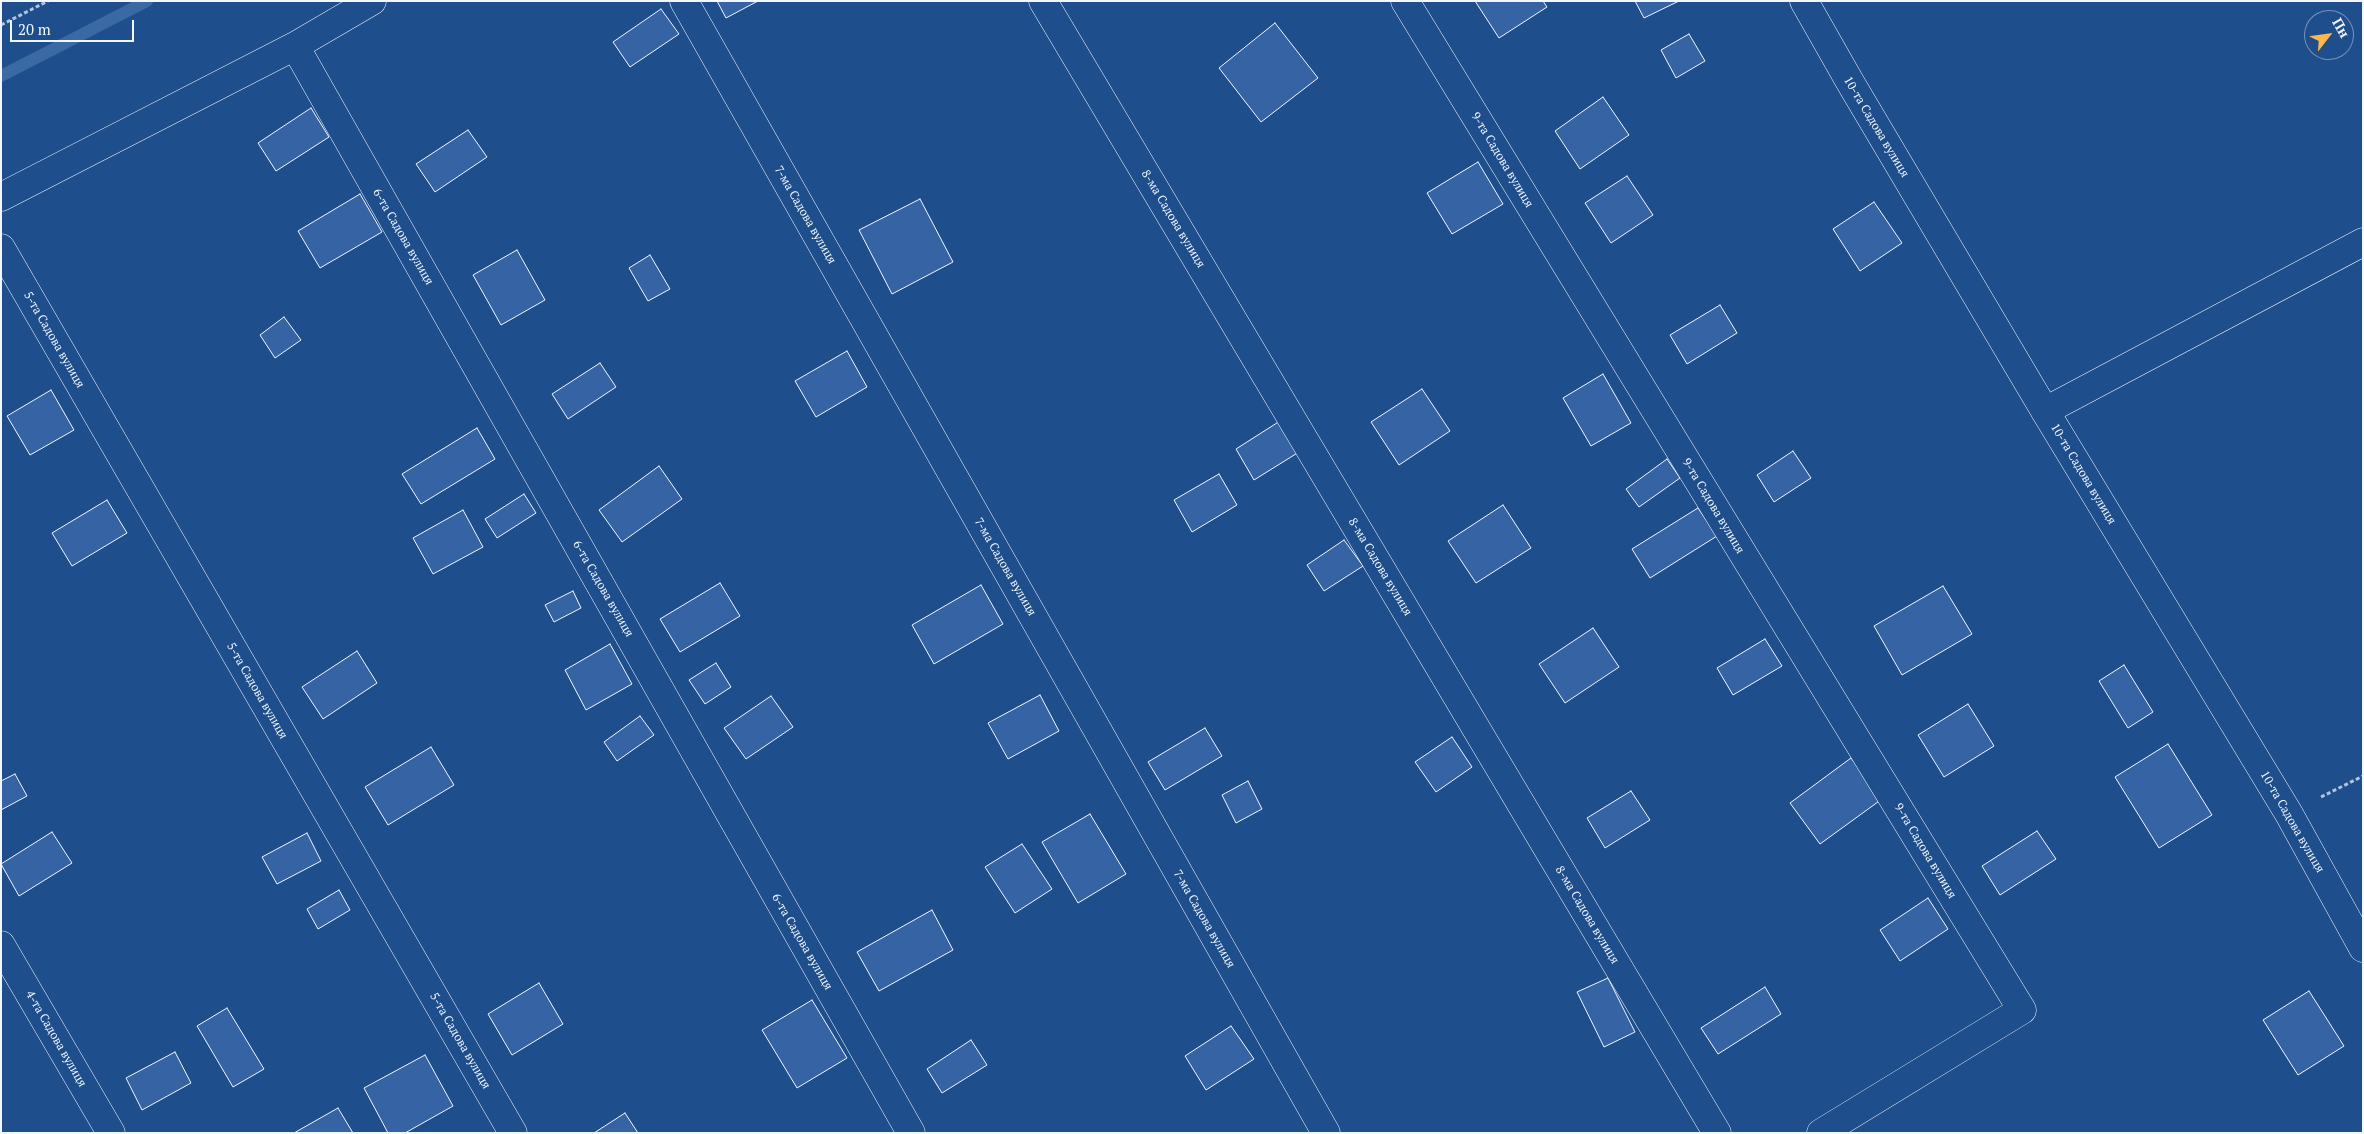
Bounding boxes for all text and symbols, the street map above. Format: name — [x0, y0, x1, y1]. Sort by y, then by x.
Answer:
scale bar — [12, 10, 136, 42]
north arrow — [2304, 10, 2354, 60]
text: Пн — [2328, 14, 2355, 41]
text: 20 m — [18, 19, 51, 39]
street label: 10-та Садова вулиця — [1840, 74, 1912, 180]
street label: 9-та Садова вулиця — [1468, 110, 1536, 210]
street label: 7-ма Садова вулиця — [771, 163, 839, 267]
street label: 8-ма Садова вулиця — [1138, 167, 1208, 271]
street label: 6-та Садова вулиця — [370, 186, 436, 288]
street label: 5-та Садова вулиця — [21, 289, 87, 391]
street label: 10-та Садова вулиця — [2047, 421, 2119, 527]
street label: 9-та Садова вулиця — [1679, 456, 1747, 556]
street label: 7-ма Садова вулиця — [971, 515, 1039, 619]
street label: 8-ма Садова вулиця — [1345, 515, 1415, 619]
street label: 6-та Садова вулиця — [570, 538, 636, 640]
street label: 5-та Садова вулиця — [224, 640, 290, 742]
street label: 10-та Садова вулиця — [2257, 769, 2327, 875]
street label: 9-та Садова вулиця — [1891, 801, 1959, 901]
street label: 8-ма Садова вулиця — [1552, 863, 1622, 967]
street label: 7-ма Садова вулиця — [1170, 867, 1238, 971]
street label: 6-та Садова вулиця — [769, 891, 835, 993]
street label: 4-та Садова вулиця — [23, 988, 89, 1090]
street label: 5-та Садова вулиця — [427, 990, 493, 1092]

